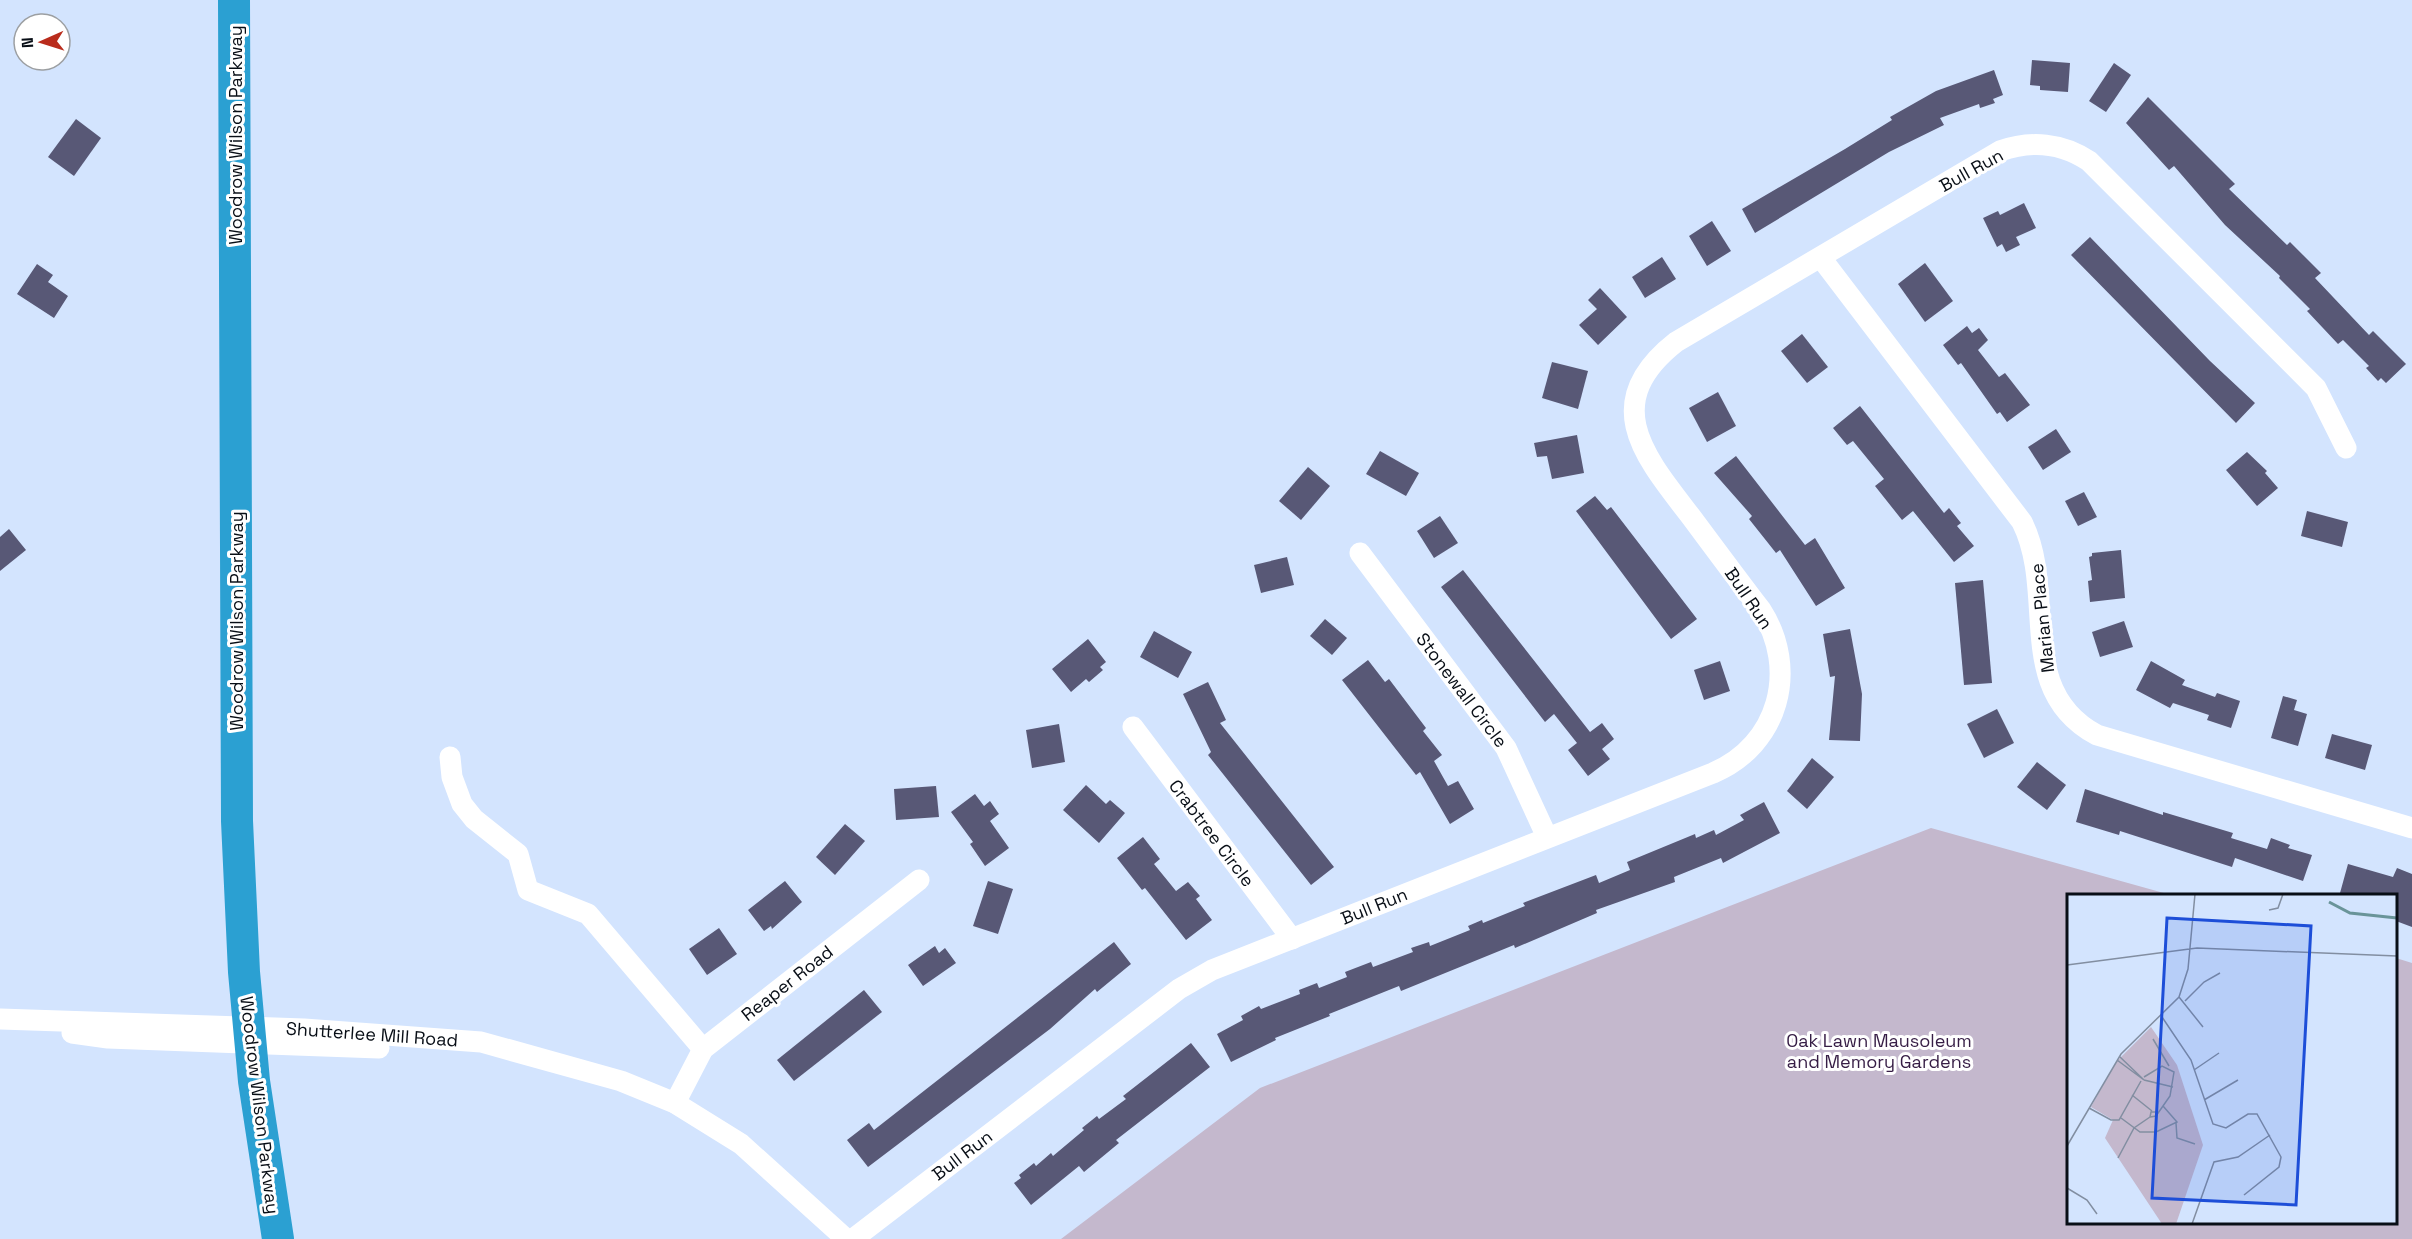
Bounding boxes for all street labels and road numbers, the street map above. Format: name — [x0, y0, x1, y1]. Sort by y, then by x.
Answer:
street label: Woodrow Wilson Parkway — [224, 25, 247, 245]
street label: Bull Run — [1935, 143, 2007, 197]
street label: Woodrow Wilson Parkway — [225, 511, 248, 731]
street label: Marian Place — [2025, 562, 2059, 674]
street label: Bull Run — [1720, 563, 1778, 633]
street label: Stonewall Circle — [1411, 628, 1513, 752]
street label: Crabtree Circle — [1164, 775, 1260, 891]
street label: Bull Run — [1337, 882, 1411, 930]
street label: Reaper Road — [736, 940, 838, 1026]
street label: Woodrow Wilson Parkway — [235, 995, 285, 1215]
street label: Shutterlee Mill Road — [285, 1017, 459, 1051]
street label: Bull Run — [927, 1125, 997, 1185]

